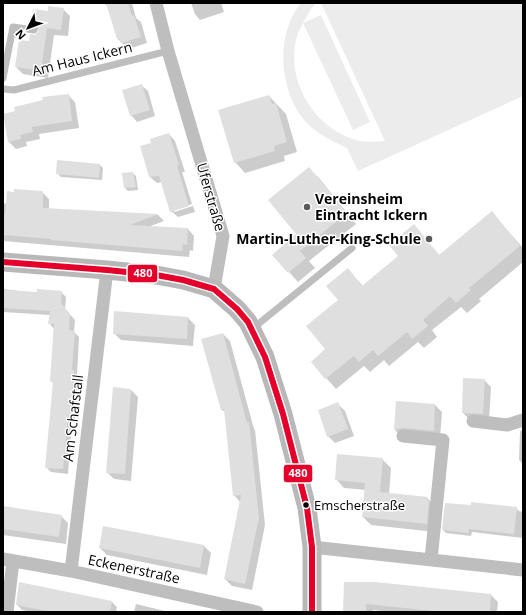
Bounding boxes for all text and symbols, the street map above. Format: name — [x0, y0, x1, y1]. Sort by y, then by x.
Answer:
north arrow — [8, 8, 48, 48]
text: N — [12, 27, 29, 43]
street label: Am Haus Ickern — [30, 37, 134, 80]
street label: Uferstraße — [193, 160, 230, 233]
place label: Vereinsheim Eintracht Ickern — [315, 189, 428, 224]
marker: Vereinsheim Eintracht Ickern — [302, 202, 312, 212]
place label: Martin-Luther-King-Schule — [236, 229, 421, 248]
marker: Martin-Luther-King-Schule — [424, 234, 434, 244]
line badge: 480 — [127, 264, 158, 283]
text: 480 — [134, 265, 152, 280]
street label: Am Schafstall — [58, 373, 87, 462]
line badge: 480 — [283, 464, 313, 483]
text: 480 — [289, 465, 307, 480]
place label: Emscherstraße — [314, 496, 405, 514]
marker: Emscherstraße — [301, 500, 311, 510]
street label: Eckenerstraße — [86, 549, 182, 588]

